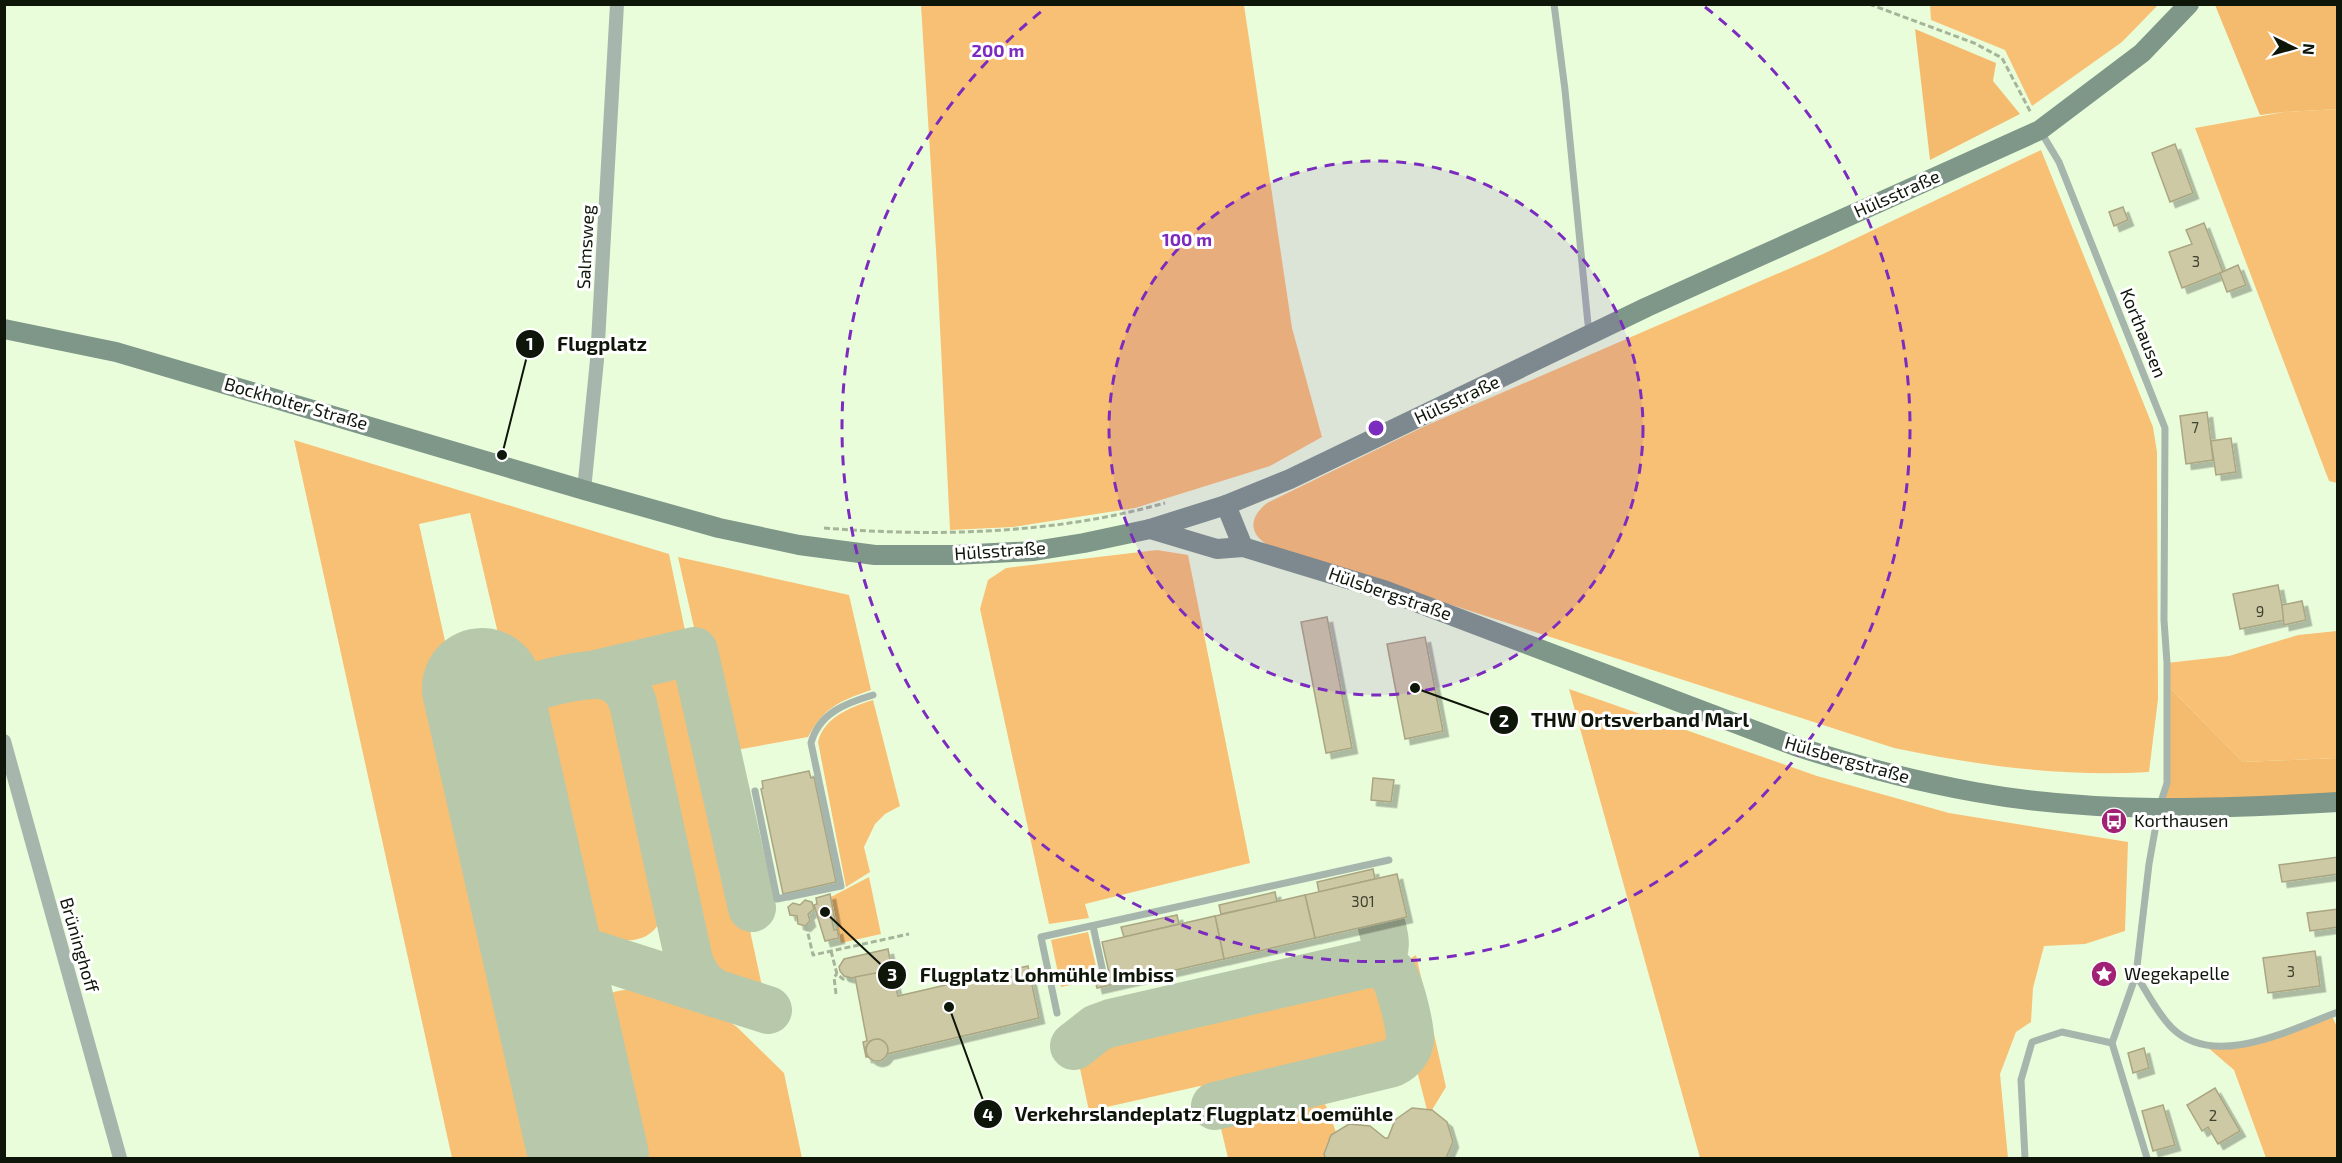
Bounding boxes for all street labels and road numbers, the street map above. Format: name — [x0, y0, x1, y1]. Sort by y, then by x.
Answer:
street label: Hülsstraße — [1850, 164, 1943, 222]
street label: Salmsweg — [572, 204, 598, 290]
street label: Korthausen — [2116, 285, 2172, 381]
street label: Hülsstraße — [1410, 370, 1503, 428]
street label: Bockholter Straße — [222, 372, 371, 434]
street label: Hülsstraße — [953, 536, 1046, 564]
street label: Hülsbergstraße — [1326, 562, 1455, 624]
street label: Hülsbergstraße — [1782, 731, 1912, 787]
street label: Brüninghoff — [56, 895, 104, 996]

